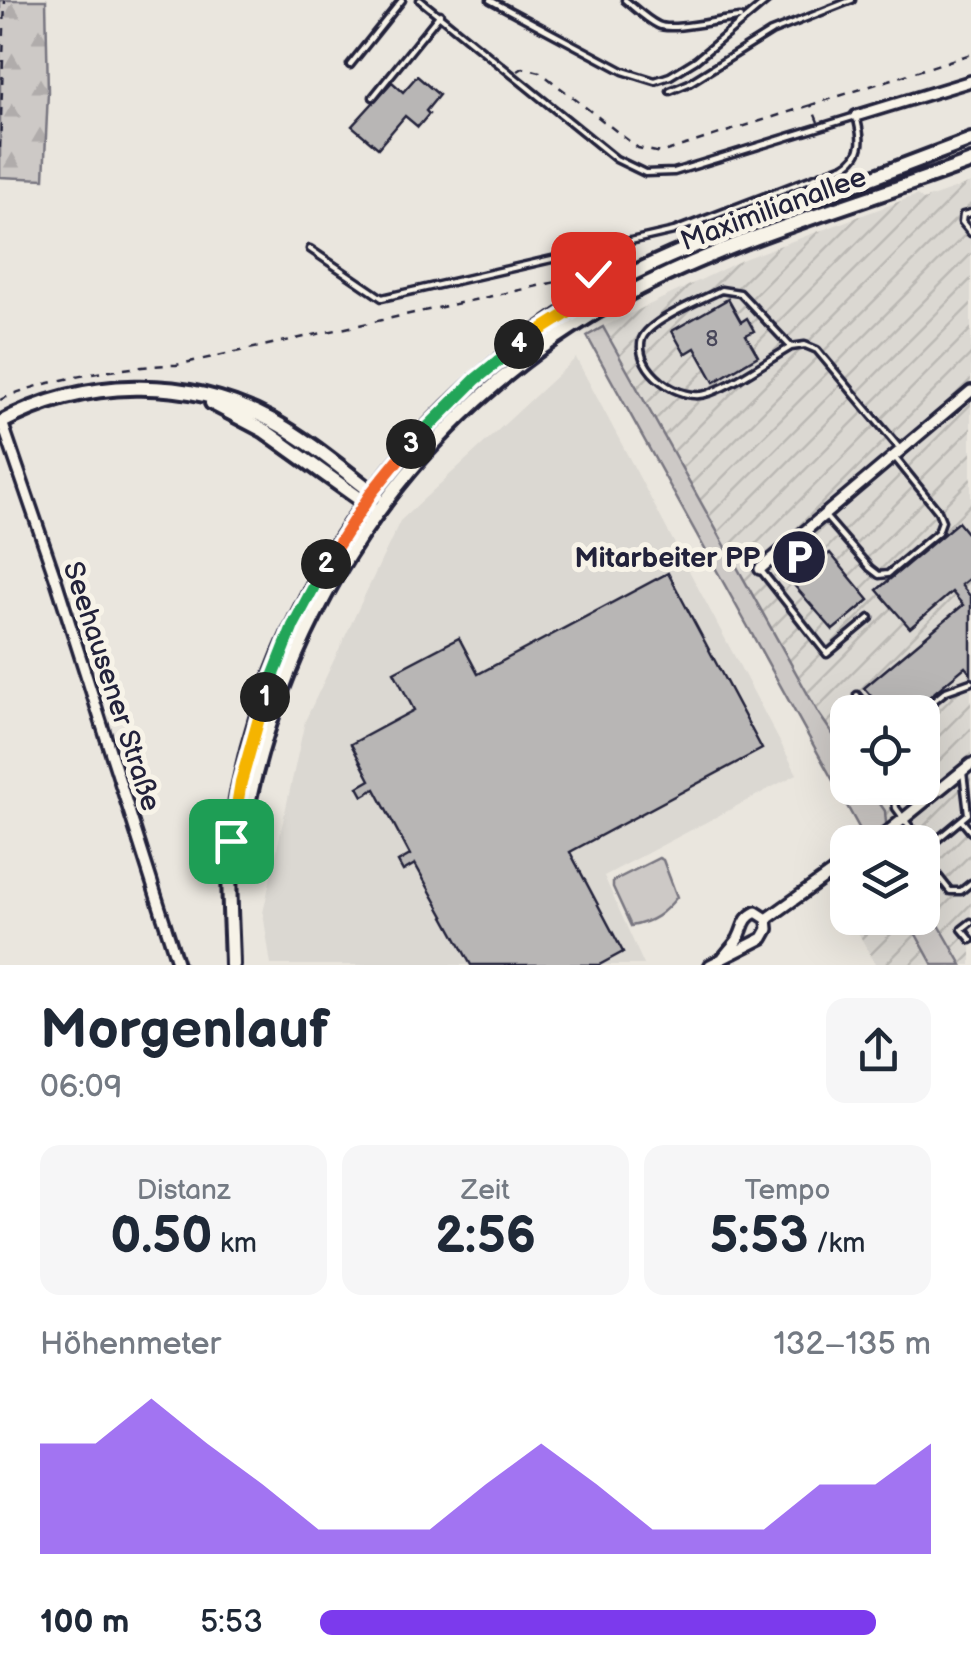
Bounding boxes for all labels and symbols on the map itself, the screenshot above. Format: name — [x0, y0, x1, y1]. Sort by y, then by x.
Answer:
street label: Maximilianallee — [676, 161, 871, 258]
pin — [551, 232, 636, 317]
pin: 4 — [494, 319, 544, 369]
house number: 8 — [706, 326, 718, 353]
pin: 3 — [386, 419, 436, 469]
parking icon: Mitarbeiter PP — [769, 527, 829, 587]
pin: 2 — [301, 539, 351, 589]
place label: Mitarbeiter PP — [575, 542, 760, 575]
street label: Seehausener Straße — [56, 558, 167, 815]
pin: 1 — [240, 672, 290, 722]
pin — [189, 799, 274, 884]

